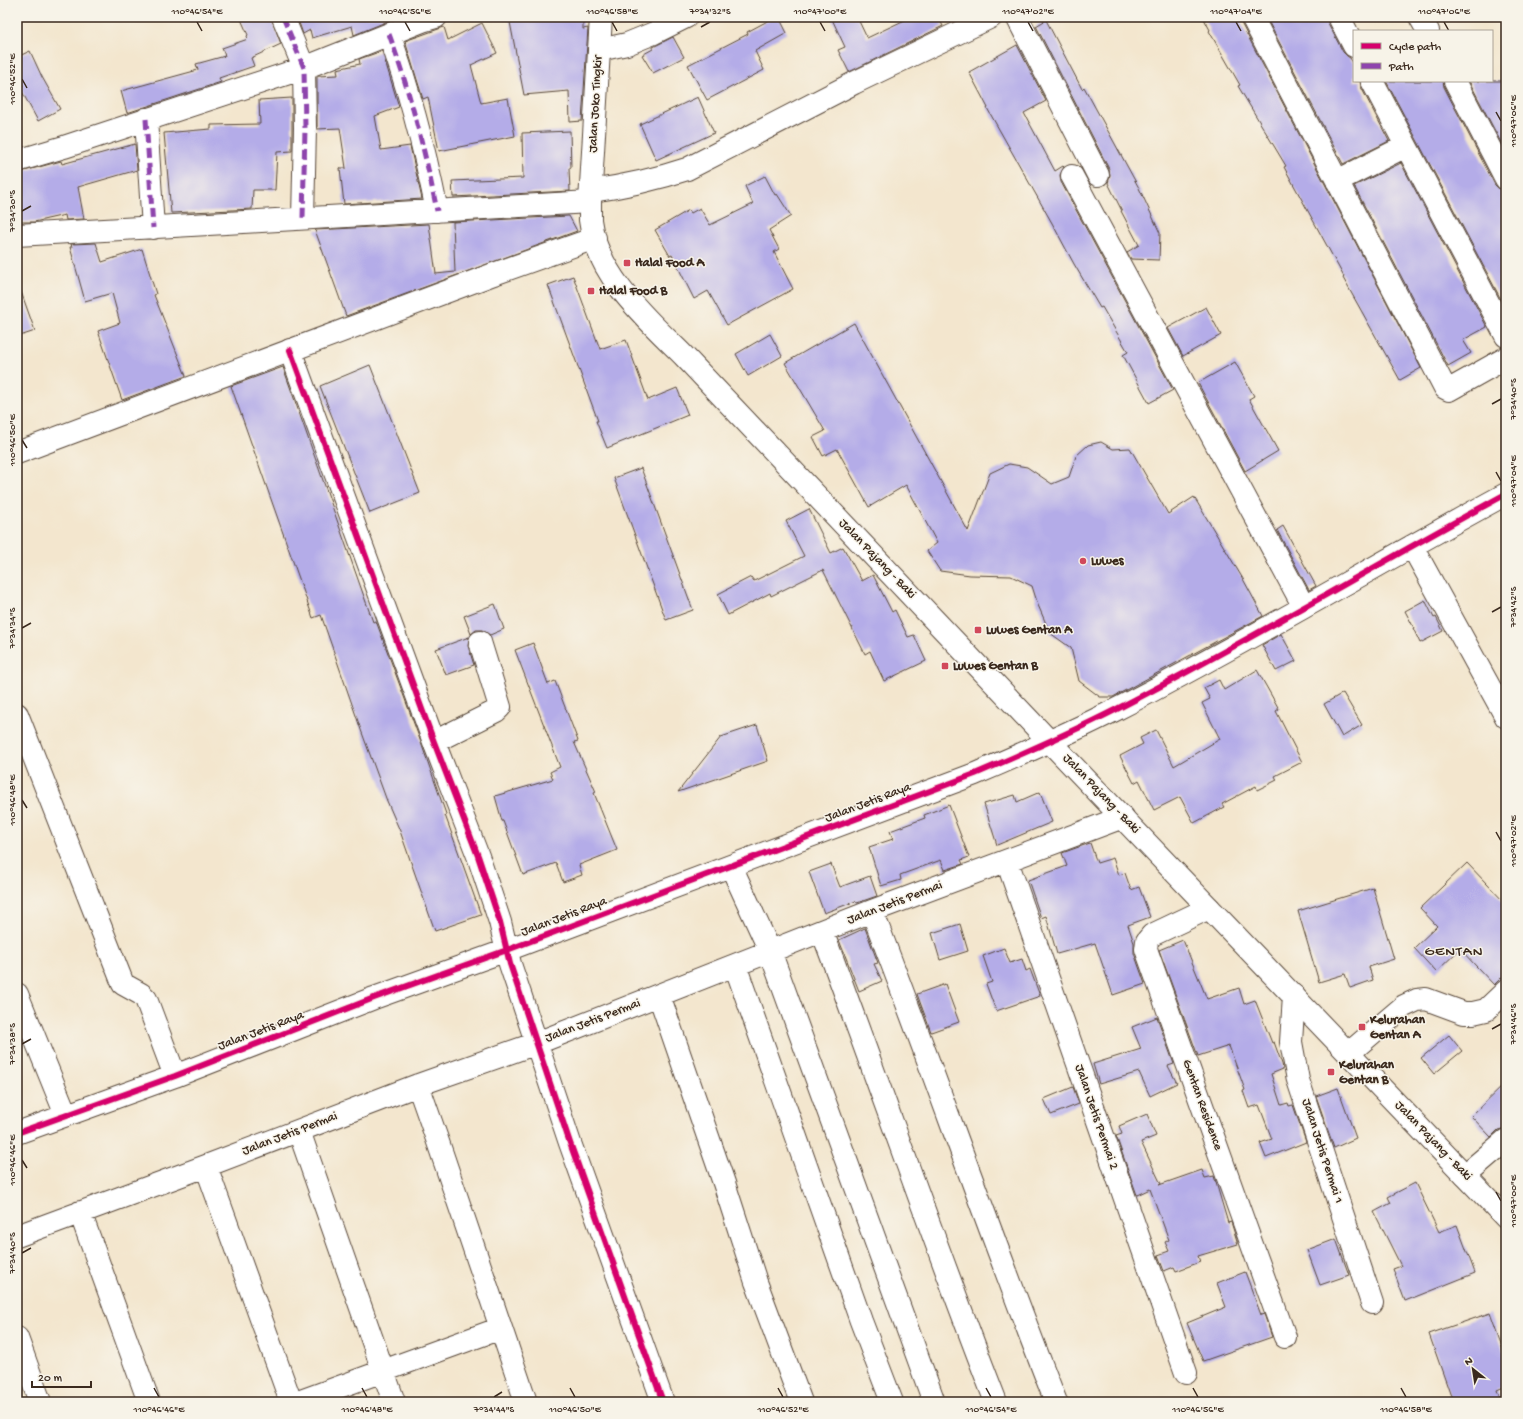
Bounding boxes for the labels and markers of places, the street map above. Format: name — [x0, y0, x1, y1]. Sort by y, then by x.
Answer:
place label: Halal Food A — [635, 256, 706, 271]
marker: Halal Food A — [622, 258, 632, 268]
place label: Halal Food B — [599, 284, 669, 299]
marker: Halal Food B — [586, 286, 596, 296]
place label: Luwes — [1091, 554, 1125, 569]
marker: Luwes — [1078, 556, 1088, 566]
place label: Luwes Gentan A — [986, 623, 1073, 638]
marker: Luwes Gentan A — [973, 625, 983, 635]
place label: Luwes Gentan B — [953, 659, 1039, 674]
marker: Luwes Gentan B — [940, 661, 950, 671]
place label: Kelurahan Gentan A — [1369, 1013, 1426, 1043]
marker: Kelurahan Gentan A — [1357, 1022, 1367, 1032]
place label: Kelurahan Gentan B — [1338, 1058, 1395, 1088]
marker: Kelurahan Gentan B — [1326, 1067, 1336, 1077]

